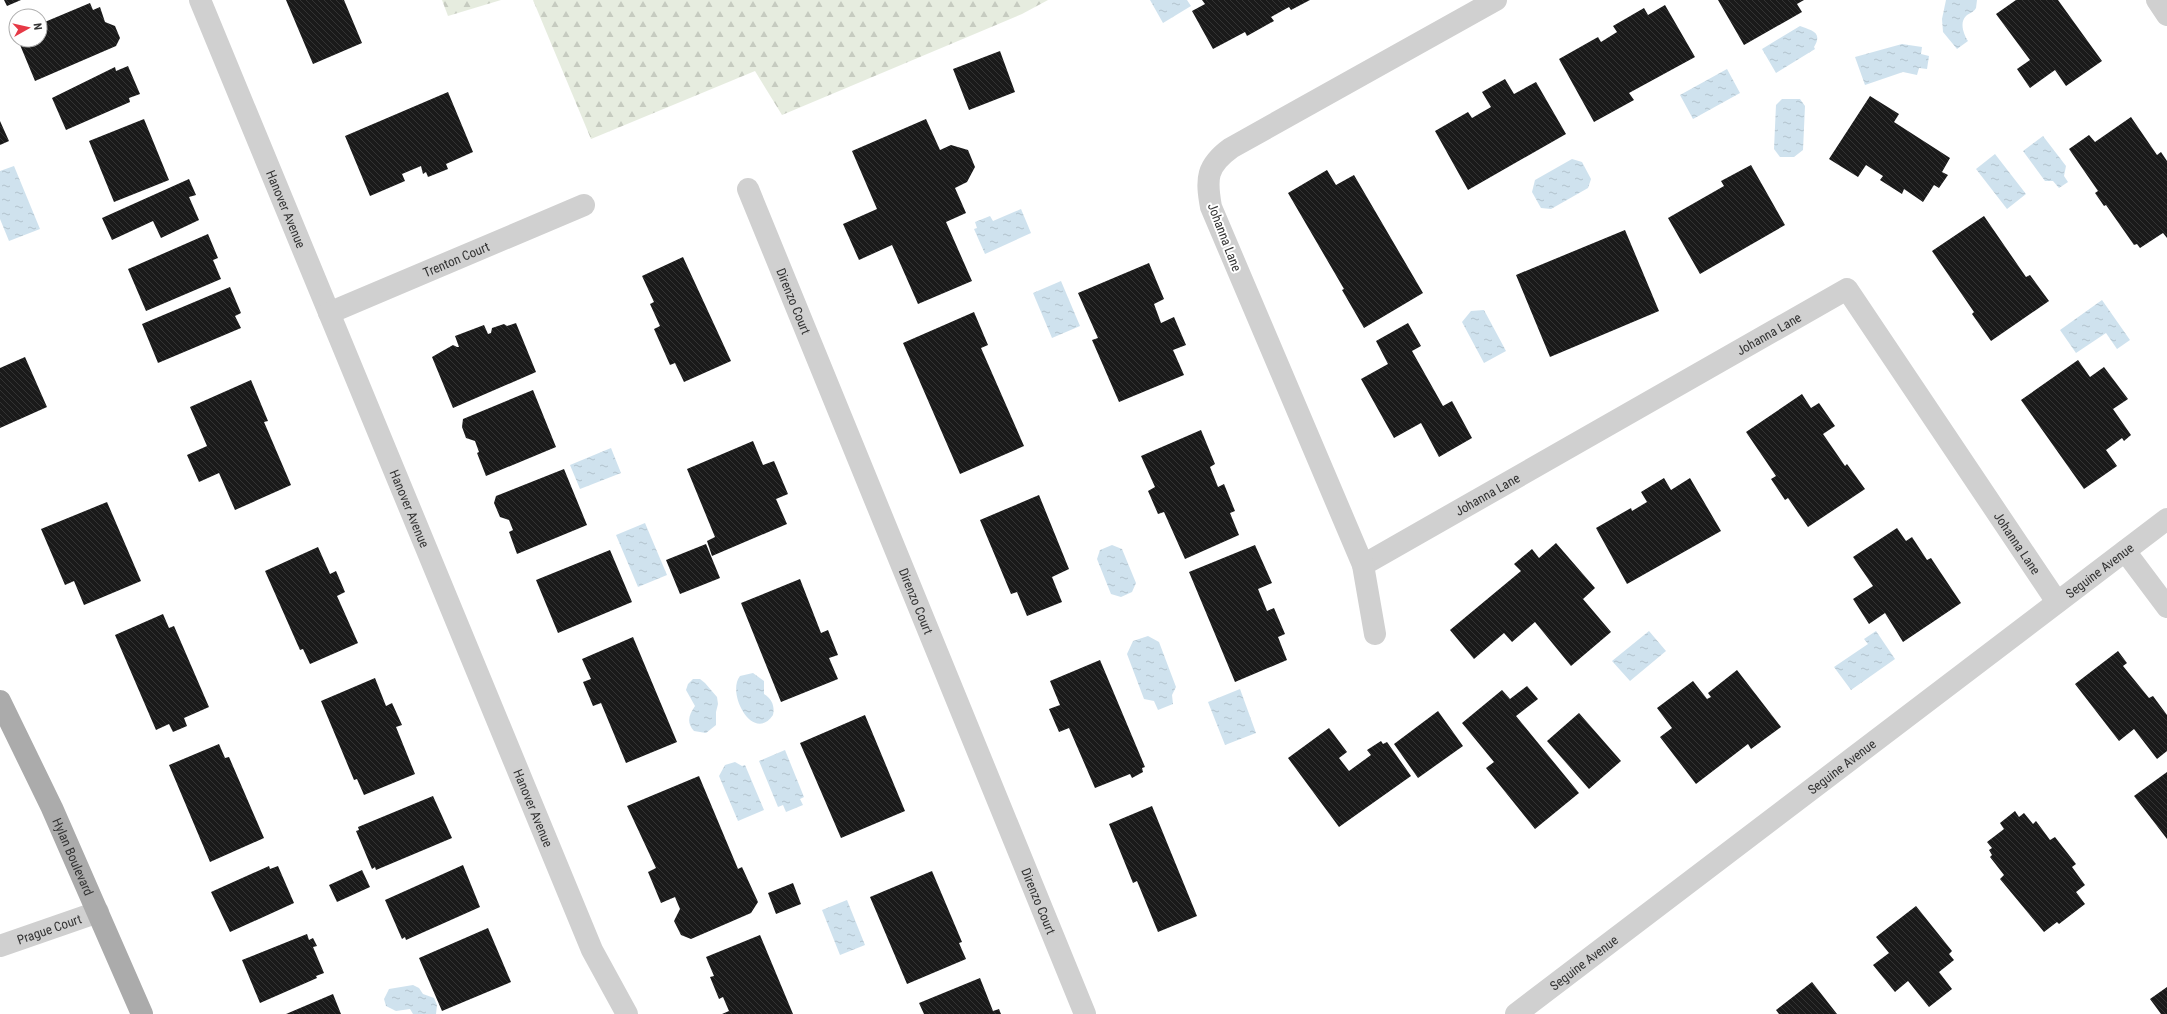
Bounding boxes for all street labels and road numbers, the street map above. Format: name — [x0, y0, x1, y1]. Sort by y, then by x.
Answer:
street label: Hanover Avenue — [263, 168, 309, 250]
street label: Johanna Lane — [1205, 201, 1244, 273]
street label: Trenton Court — [421, 239, 492, 280]
street label: Direnzo Court — [773, 266, 814, 337]
street label: Johanna Lane — [1734, 310, 1804, 358]
street label: Hanover Avenue — [387, 467, 432, 550]
street label: Johanna Lane — [1452, 470, 1522, 519]
street label: Johanna Lane — [1991, 509, 2043, 577]
street label: Seguine Avenue — [2063, 540, 2137, 601]
street label: Direnzo Court — [896, 566, 936, 637]
street label: Seguine Avenue — [1805, 736, 1879, 797]
street label: Hanover Avenue — [510, 767, 556, 849]
street label: Hylan Boulevard — [49, 816, 96, 898]
street label: Direnzo Court — [1018, 866, 1059, 937]
street label: Prague Court — [15, 911, 84, 948]
street label: Seguine Avenue — [1547, 932, 1621, 994]

